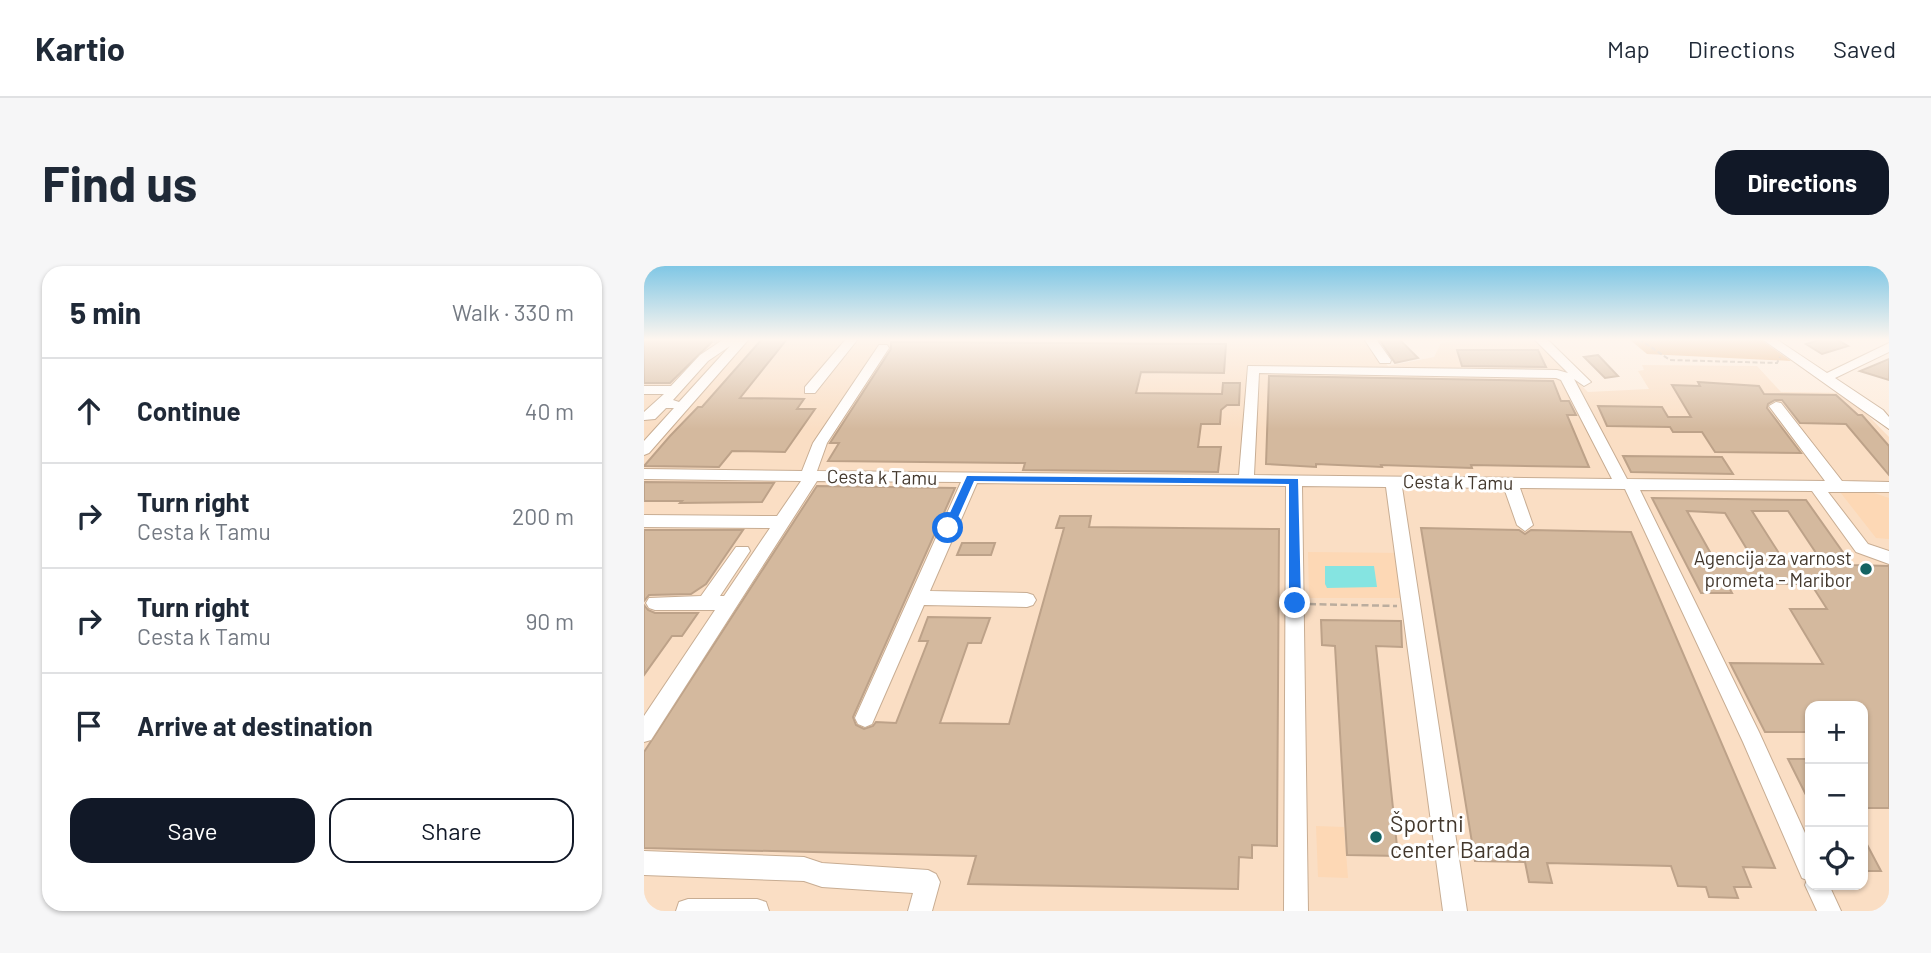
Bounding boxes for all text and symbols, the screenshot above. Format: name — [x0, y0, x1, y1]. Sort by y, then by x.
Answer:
text: Kartio — [35, 28, 125, 68]
text: Map — [1607, 34, 1650, 63]
text: Directions — [1688, 34, 1795, 63]
text: Saved — [1833, 34, 1896, 63]
button: Directions — [1715, 150, 1889, 215]
text: Find us — [42, 153, 197, 212]
text: 5 min — [70, 294, 141, 330]
text: Walk · 330 m — [452, 298, 574, 326]
icon: ahead — [70, 392, 108, 430]
text: Continue — [137, 395, 241, 426]
text: 40 m — [525, 397, 574, 425]
street label: Cesta k Tamu — [827, 464, 937, 489]
street label: Cesta k Tamu — [1403, 469, 1513, 494]
text: Turn right — [137, 486, 250, 517]
icon: right — [70, 497, 108, 535]
text: 200 m — [512, 502, 574, 530]
route start — [932, 512, 963, 543]
text: Cesta k Tamu — [137, 517, 271, 545]
place label: Agencija za varnost prometa - Maribor — [1694, 546, 1852, 591]
marker: Agencija za varnost prometa - Maribor — [1858, 561, 1874, 577]
route end — [1279, 587, 1310, 618]
text: Turn right — [137, 591, 250, 622]
icon: right — [70, 602, 108, 640]
text: 90 m — [525, 607, 574, 635]
text: Cesta k Tamu — [137, 622, 271, 650]
map controls — [1805, 701, 1868, 890]
button: + — [1805, 701, 1868, 764]
icon: arrive — [70, 707, 108, 745]
text: Arrive at destination — [137, 710, 373, 741]
button: − — [1805, 764, 1868, 827]
button: Save — [70, 798, 315, 863]
button: Share — [329, 798, 574, 863]
place label: Športni center Barada — [1390, 809, 1530, 863]
button: locate — [1805, 827, 1868, 890]
marker: Športni center Barada — [1368, 829, 1384, 845]

